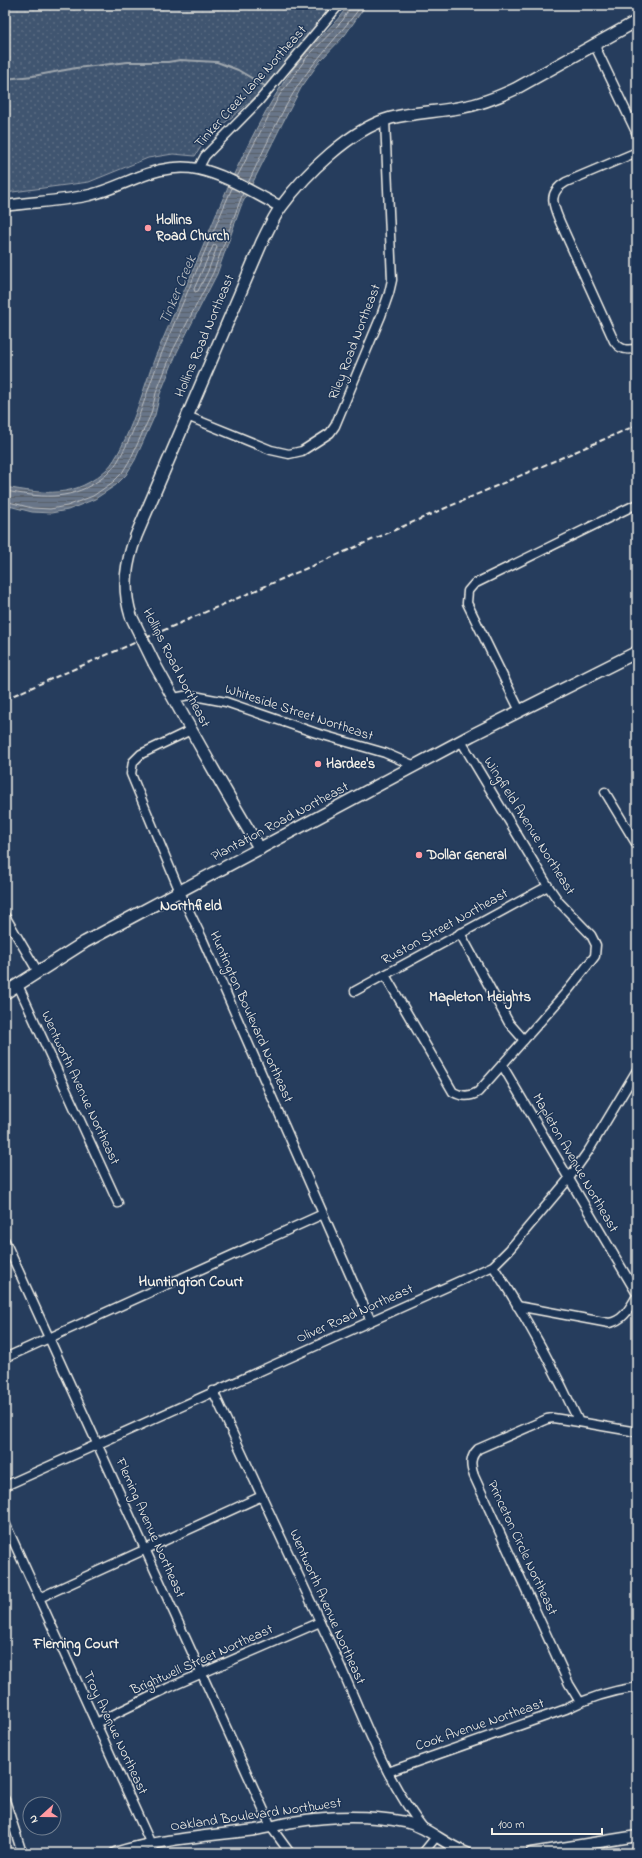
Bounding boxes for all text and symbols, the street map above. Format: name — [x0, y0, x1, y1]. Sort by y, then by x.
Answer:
street label: Tinker Creek Lane Northeast — [190, 21, 312, 153]
place label: Hollins Road Church — [155, 210, 230, 247]
marker: Hollins Road Church — [143, 223, 153, 233]
water label: Tinker Creek — [154, 251, 203, 328]
street label: Hollins Road Northeast — [170, 271, 241, 401]
street label: Riley Road Northeast — [323, 281, 388, 403]
street label: Hollins Road Northeast — [137, 605, 215, 732]
street label: Whiteside Street Northeast — [222, 679, 376, 747]
street label: Wingfield Avenue Northeast — [477, 753, 580, 900]
place label: Hardee's — [326, 754, 375, 775]
marker: Hardee's — [313, 759, 323, 769]
street label: Plantation Road Northeast — [207, 777, 353, 867]
place label: Dollar General — [426, 845, 507, 866]
marker: Dollar General — [414, 850, 424, 860]
street label: Ruston Street Northeast — [378, 883, 512, 971]
district label: Northfield — [160, 895, 223, 917]
street label: Huntington Boulevard Northeast — [203, 928, 299, 1107]
district label: Mapleton Heights — [429, 986, 531, 1010]
street label: Wentworth Avenue Northeast — [35, 1008, 125, 1169]
street label: Mapleton Avenue Northeast — [526, 1089, 624, 1237]
district label: Huntington Court — [139, 1271, 244, 1295]
street label: Oliver Road Northeast — [293, 1279, 417, 1349]
street label: Fleming Avenue Northeast — [108, 1454, 190, 1602]
street label: Princeton Circle Northeast — [481, 1477, 563, 1619]
street label: Wentworth Avenue Northeast — [283, 1526, 371, 1688]
street label: Brightwell Street Northeast — [127, 1619, 277, 1702]
district label: Fleming Court — [32, 1633, 120, 1657]
street label: Troy Avenue Northeast — [76, 1668, 153, 1799]
street label: Cook Avenue Northeast — [413, 1693, 547, 1757]
street label: Oakland Boulevard Northwest — [169, 1793, 343, 1837]
north arrow — [22, 1796, 62, 1836]
scale bar — [492, 1810, 602, 1836]
text: N — [25, 1813, 42, 1826]
text: 100 m — [498, 1816, 525, 1834]

